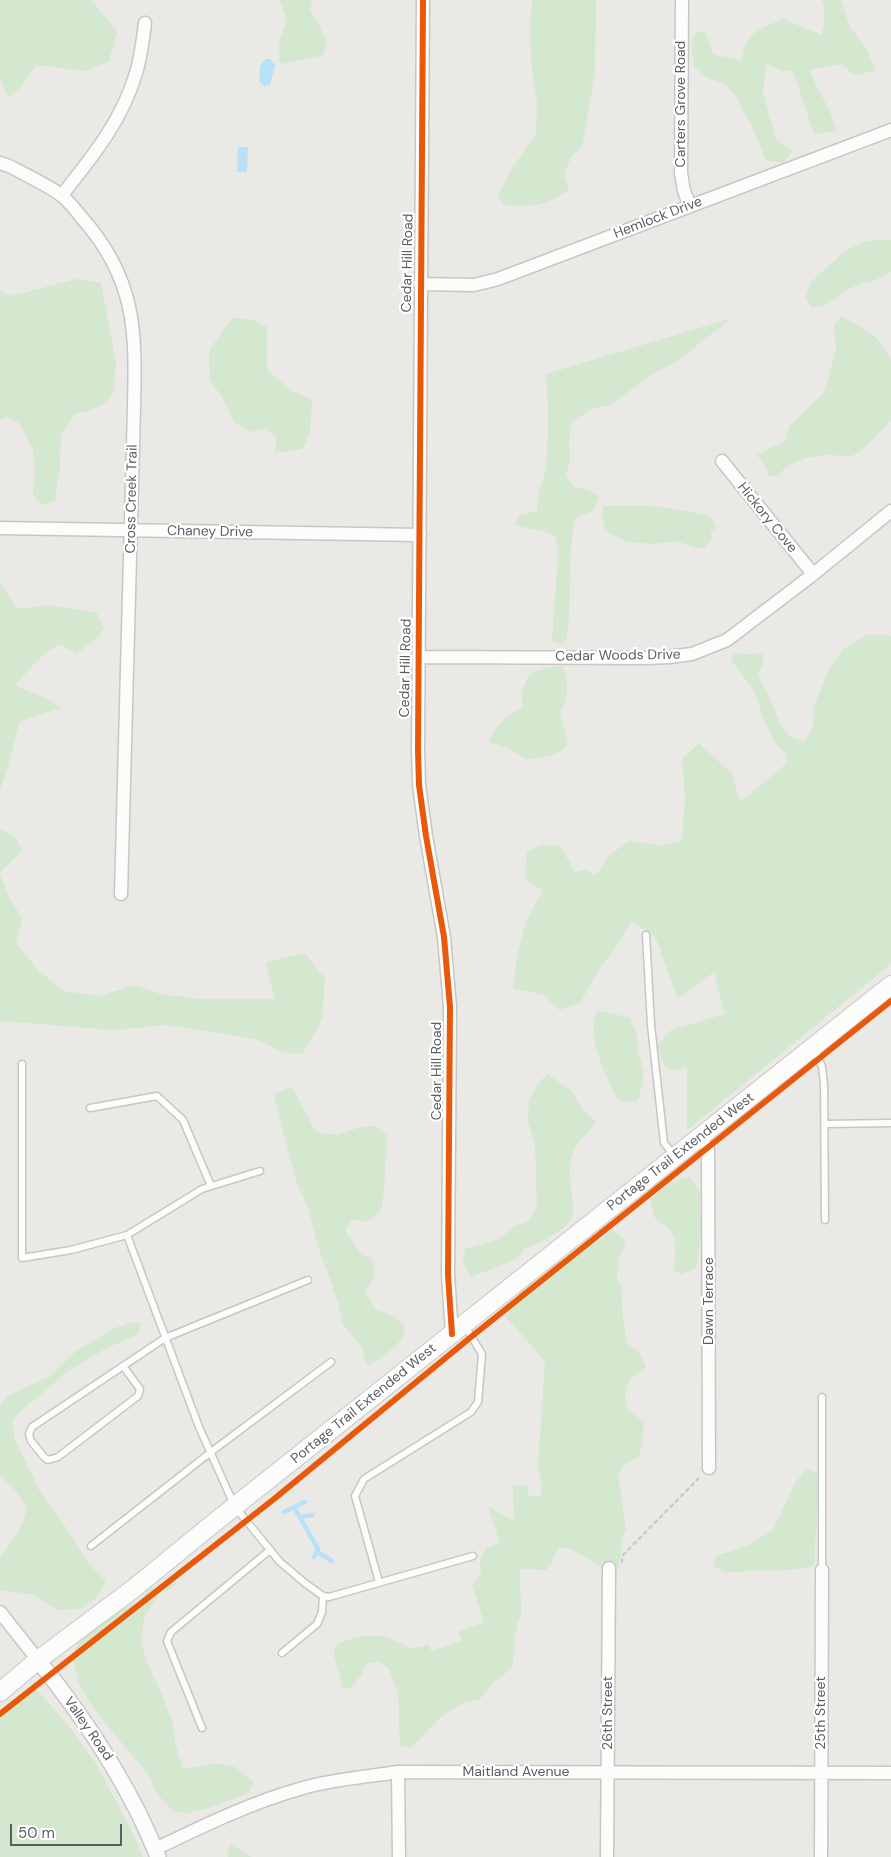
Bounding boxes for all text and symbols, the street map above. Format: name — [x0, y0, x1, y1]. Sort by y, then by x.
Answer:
street label: Carters Grove Road — [673, 41, 689, 167]
street label: Hemlock Drive — [611, 193, 705, 243]
street label: Cedar Hill Road — [399, 213, 417, 313]
street label: Cross Creek Trail — [123, 444, 141, 554]
street label: Hickory Cove — [734, 480, 800, 556]
street label: Chaney Drive — [167, 523, 253, 541]
street label: Cedar Hill Road — [397, 618, 415, 718]
street label: Cedar Woods Drive — [555, 647, 681, 665]
street label: Cedar Hill Road — [429, 1022, 445, 1120]
street label: Portage Trail Extended West — [604, 1089, 758, 1215]
street label: Dawn Terrace — [701, 1257, 717, 1345]
street label: Portage Trail Extended West — [288, 1340, 440, 1468]
street label: 26th Street — [600, 1676, 616, 1750]
street label: 25th Street — [813, 1676, 829, 1750]
street label: Valley Road — [60, 1694, 116, 1764]
street label: Maitland Avenue — [462, 1764, 570, 1780]
scale bar — [12, 1814, 125, 1846]
text: 50 m — [18, 1823, 55, 1843]

